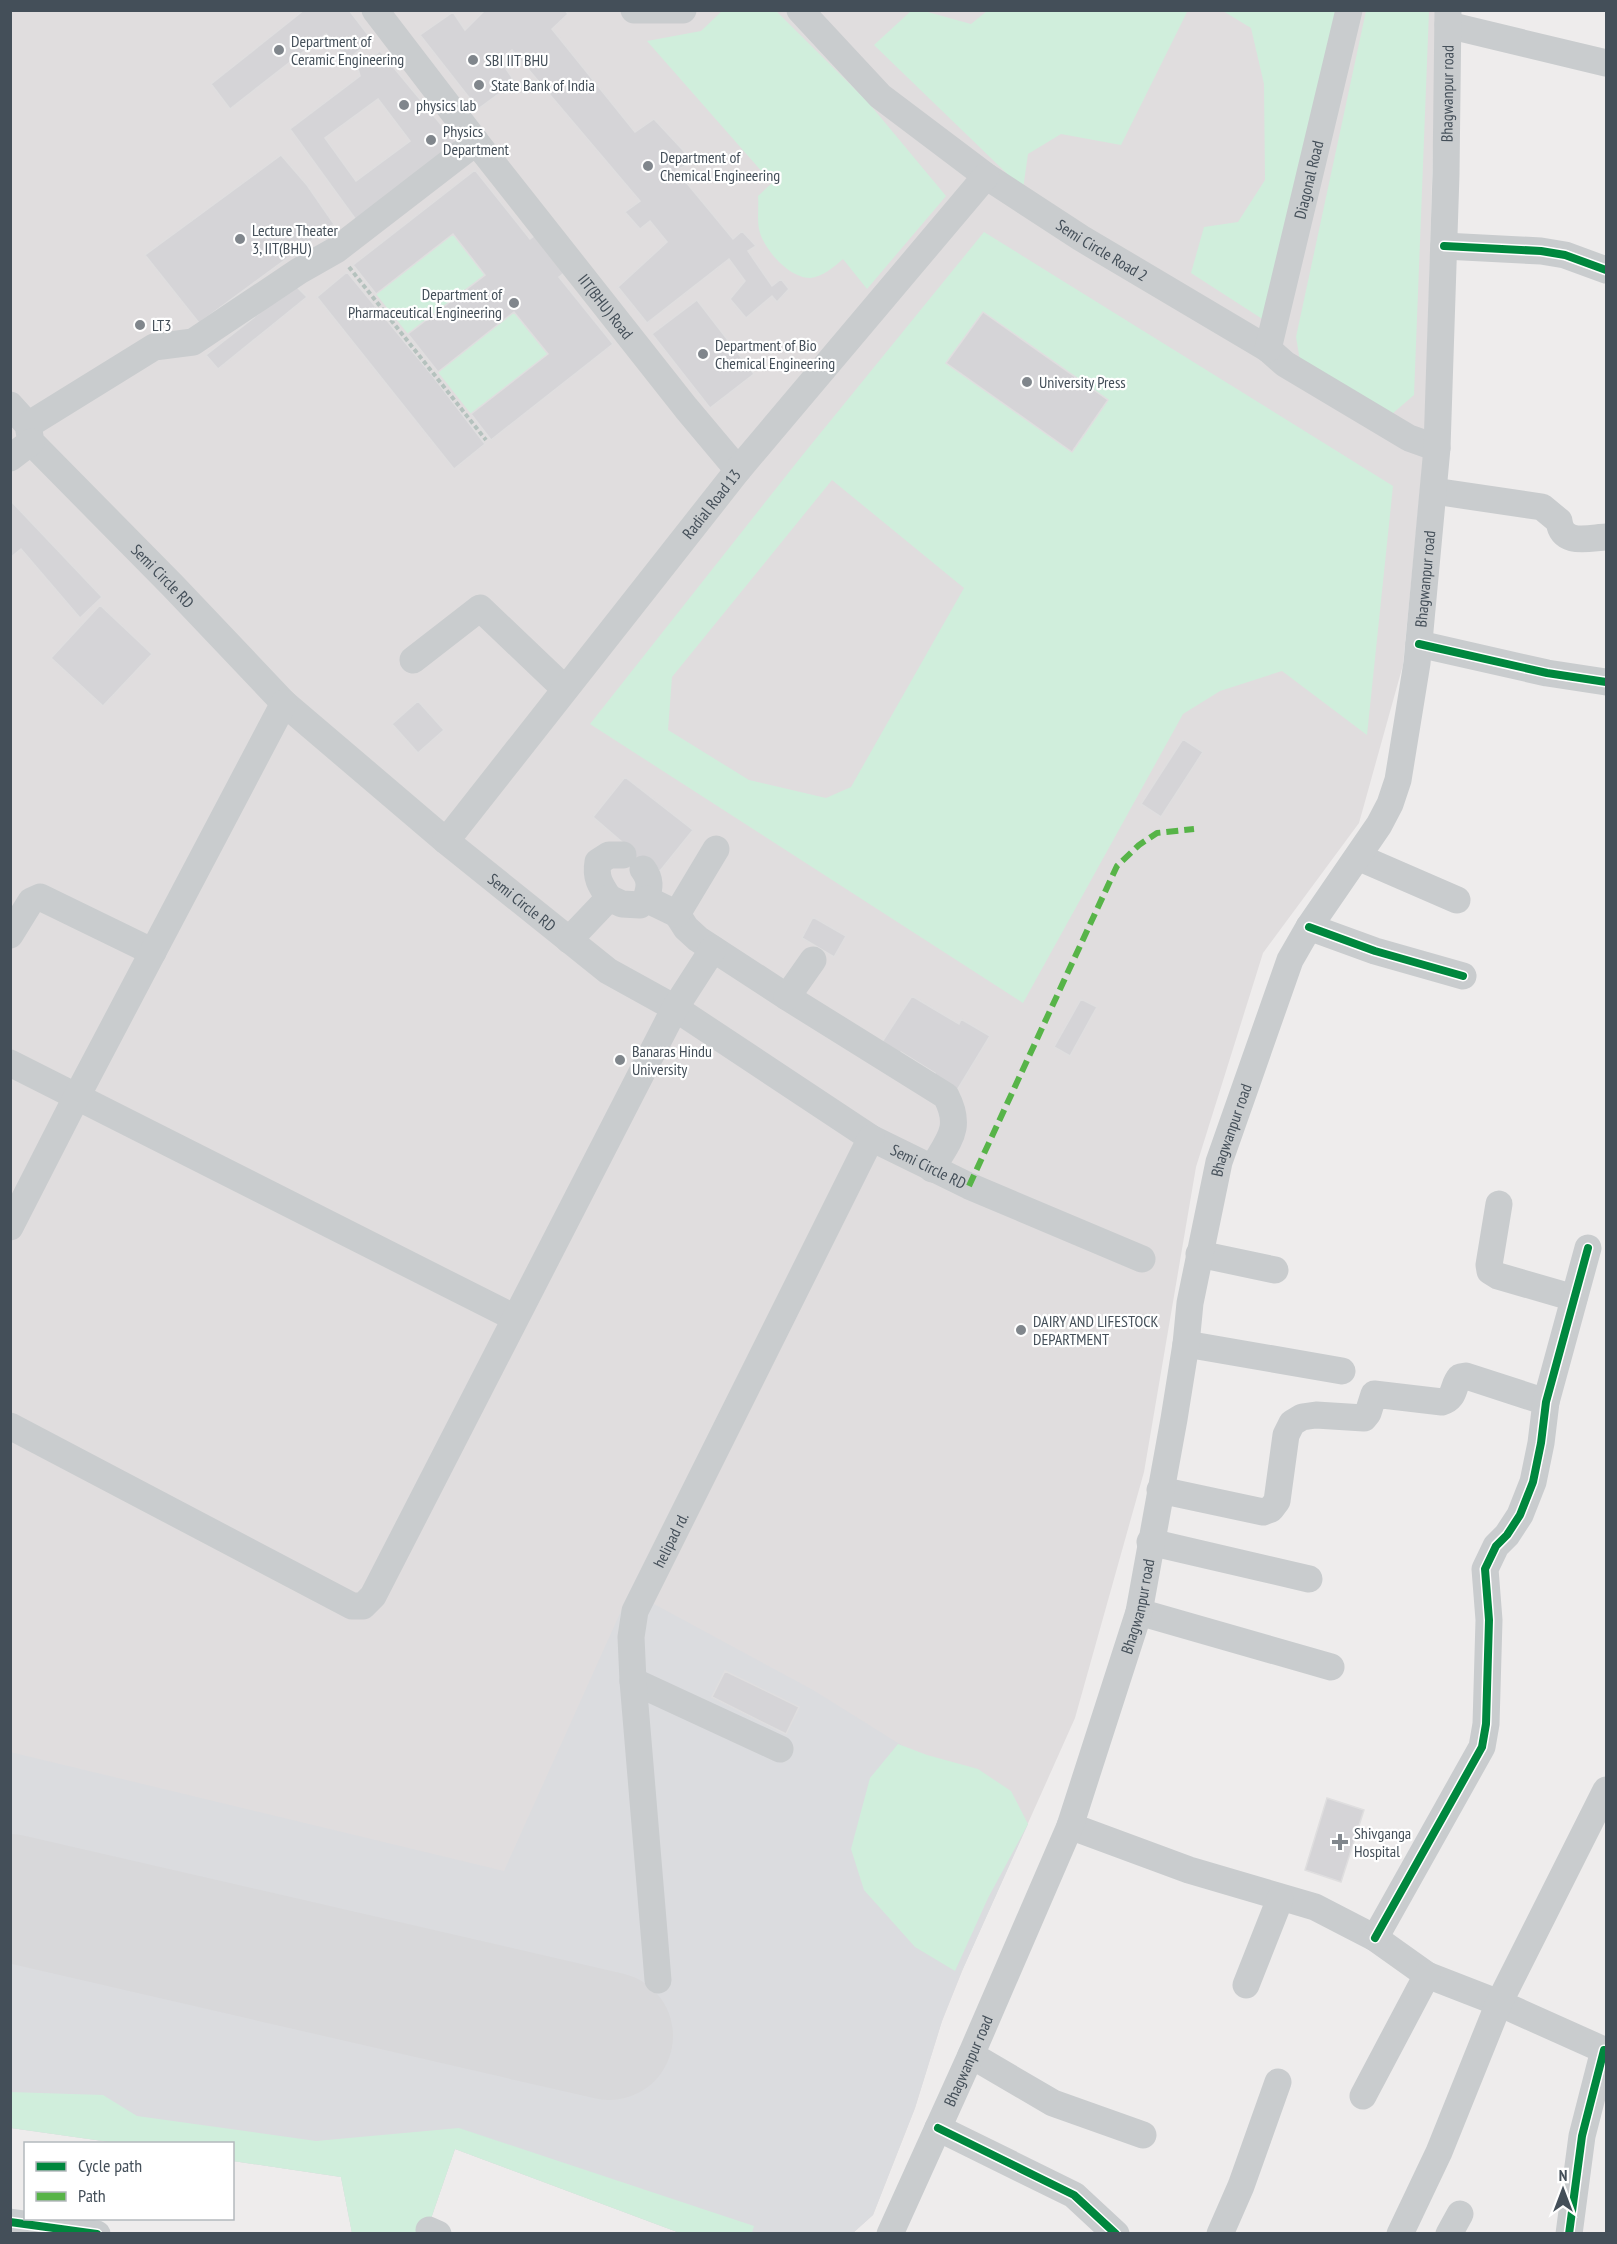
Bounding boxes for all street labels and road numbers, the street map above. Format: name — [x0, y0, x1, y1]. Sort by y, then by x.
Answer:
street label: Bhagwanpur road — [1436, 45, 1458, 142]
street label: Diagonal Road — [1289, 138, 1327, 221]
street label: Semi Circle Road 2 — [1053, 215, 1151, 285]
street label: IIT(BHU) Road — [574, 270, 638, 343]
street label: Radial Road 13 — [678, 465, 745, 543]
street label: Bhagwanpur road — [1410, 529, 1439, 628]
street label: Semi Circle RD — [127, 540, 198, 612]
street label: Semi Circle RD — [484, 869, 560, 935]
street label: Bhagwanpur road — [1206, 1081, 1256, 1178]
street label: Semi Circle RD — [888, 1139, 970, 1193]
street label: helipad rd. — [648, 1509, 693, 1571]
street label: Bhagwanpur road — [1116, 1557, 1158, 1656]
street label: Bhagwanpur road — [939, 2012, 997, 2109]

